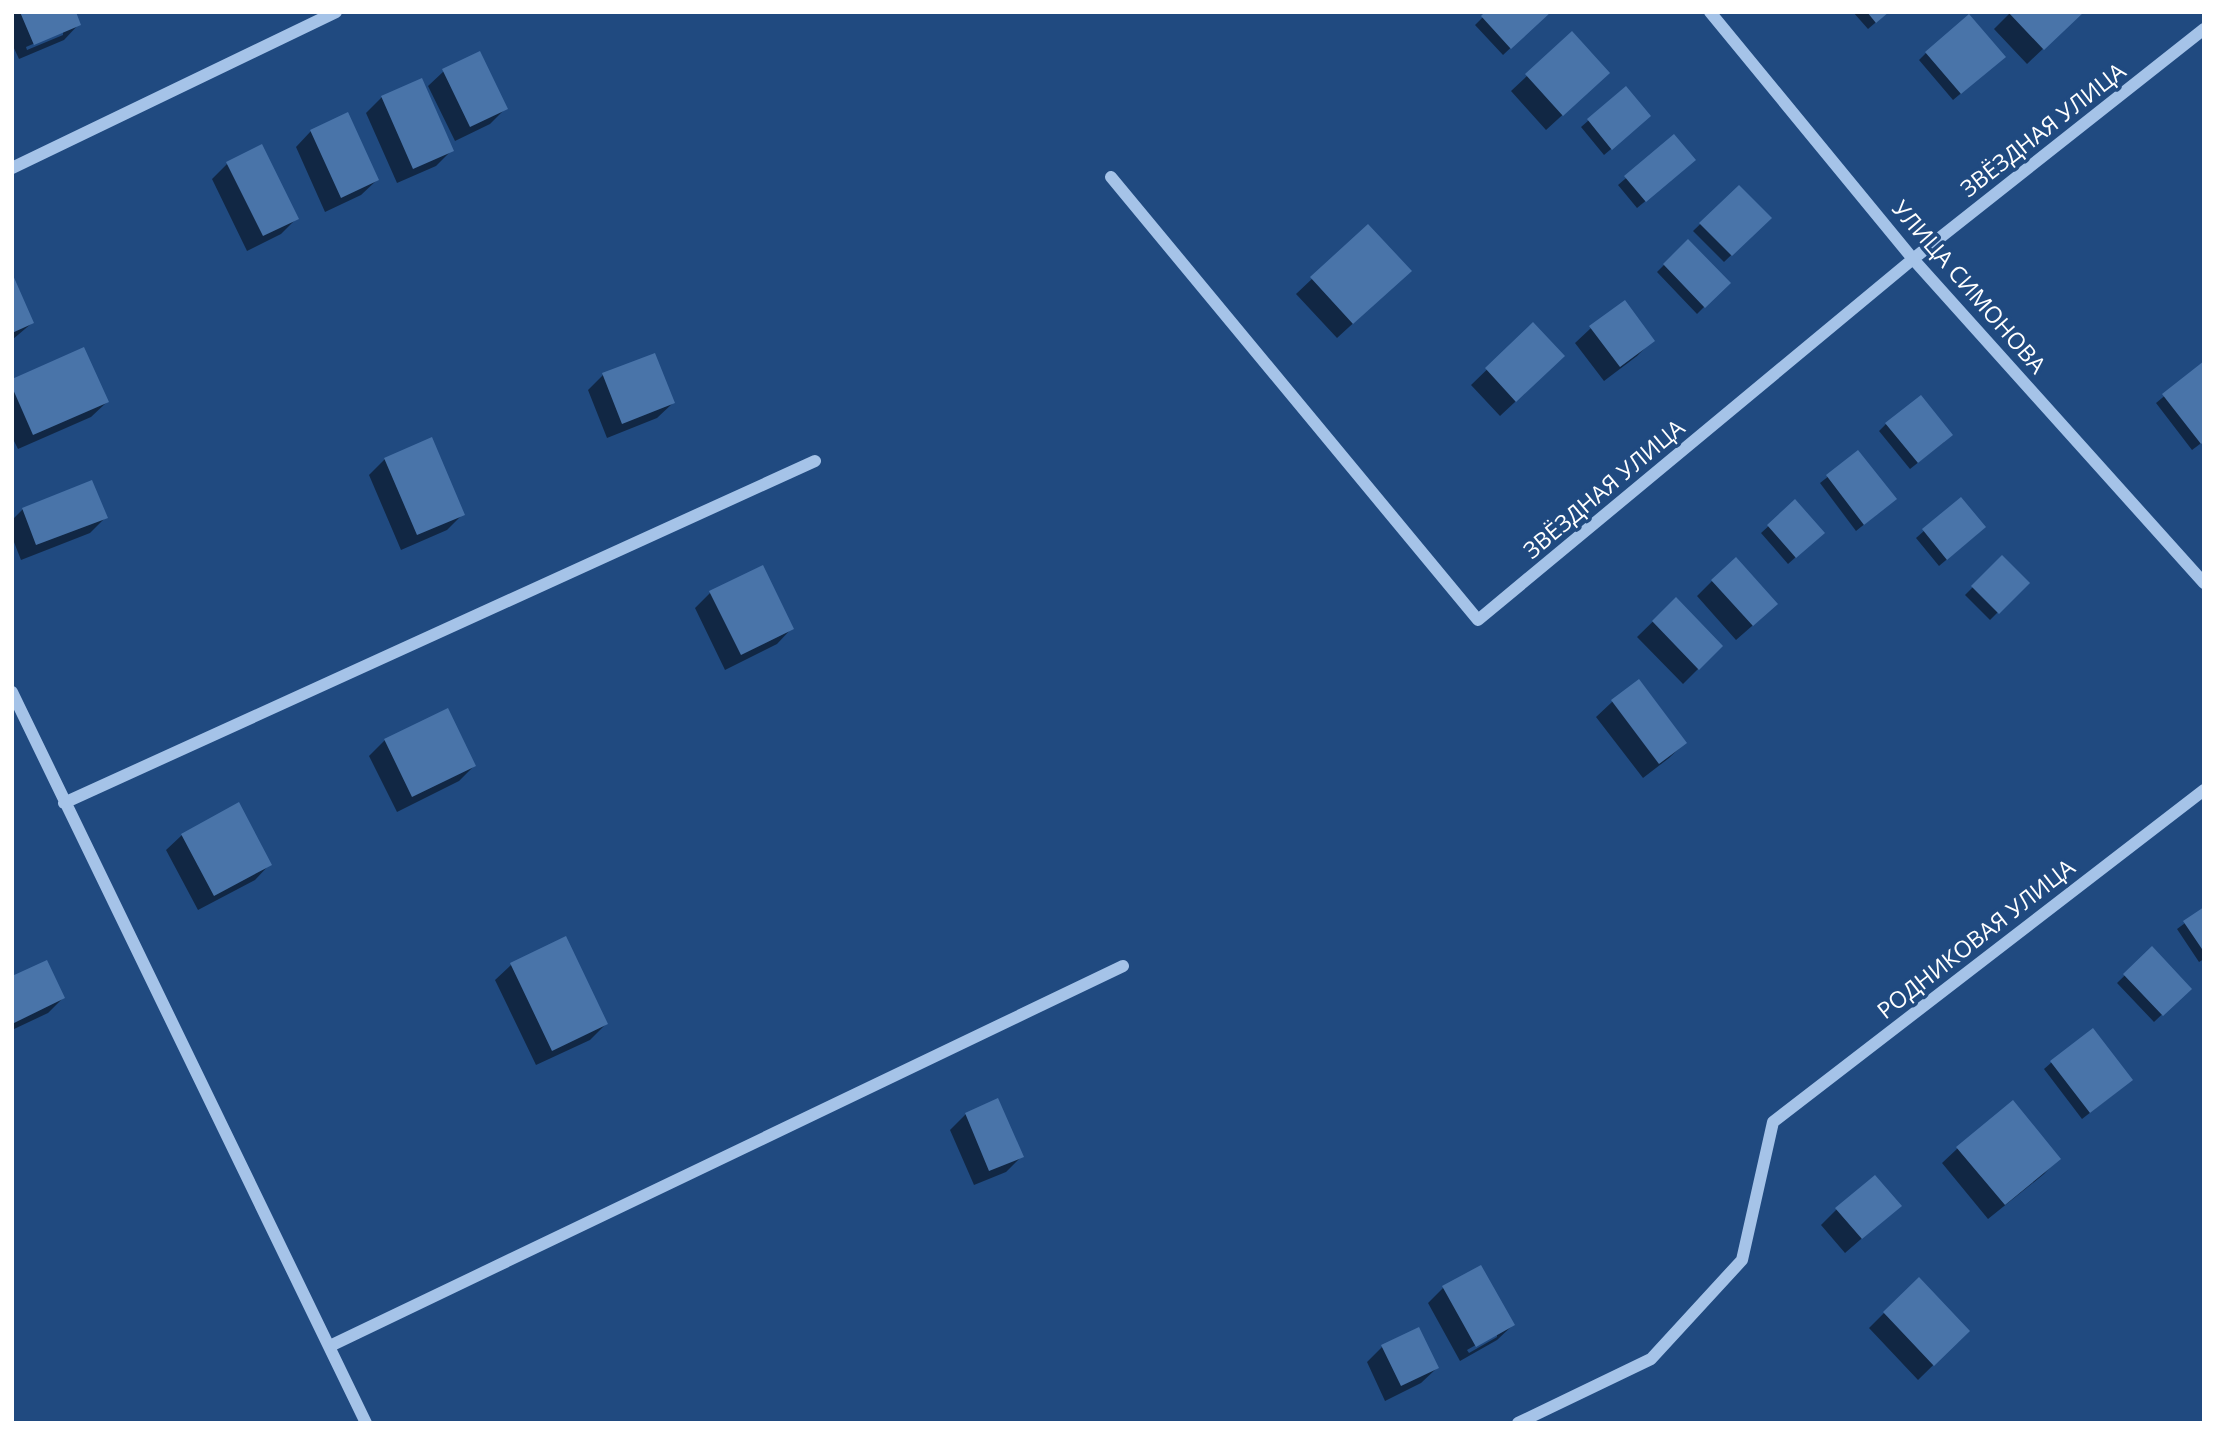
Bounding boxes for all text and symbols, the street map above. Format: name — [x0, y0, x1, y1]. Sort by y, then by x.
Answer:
street label: ЗВЁЗДНАЯ УЛИЦА — [1953, 54, 2132, 204]
street label: УЛИЦА СИМОНОВА — [1885, 193, 2054, 380]
street label: ЗВЁЗДНАЯ УЛИЦА — [1516, 411, 1691, 565]
street label: РОДНИКОВАЯ УЛИЦА — [1870, 850, 2081, 1026]

